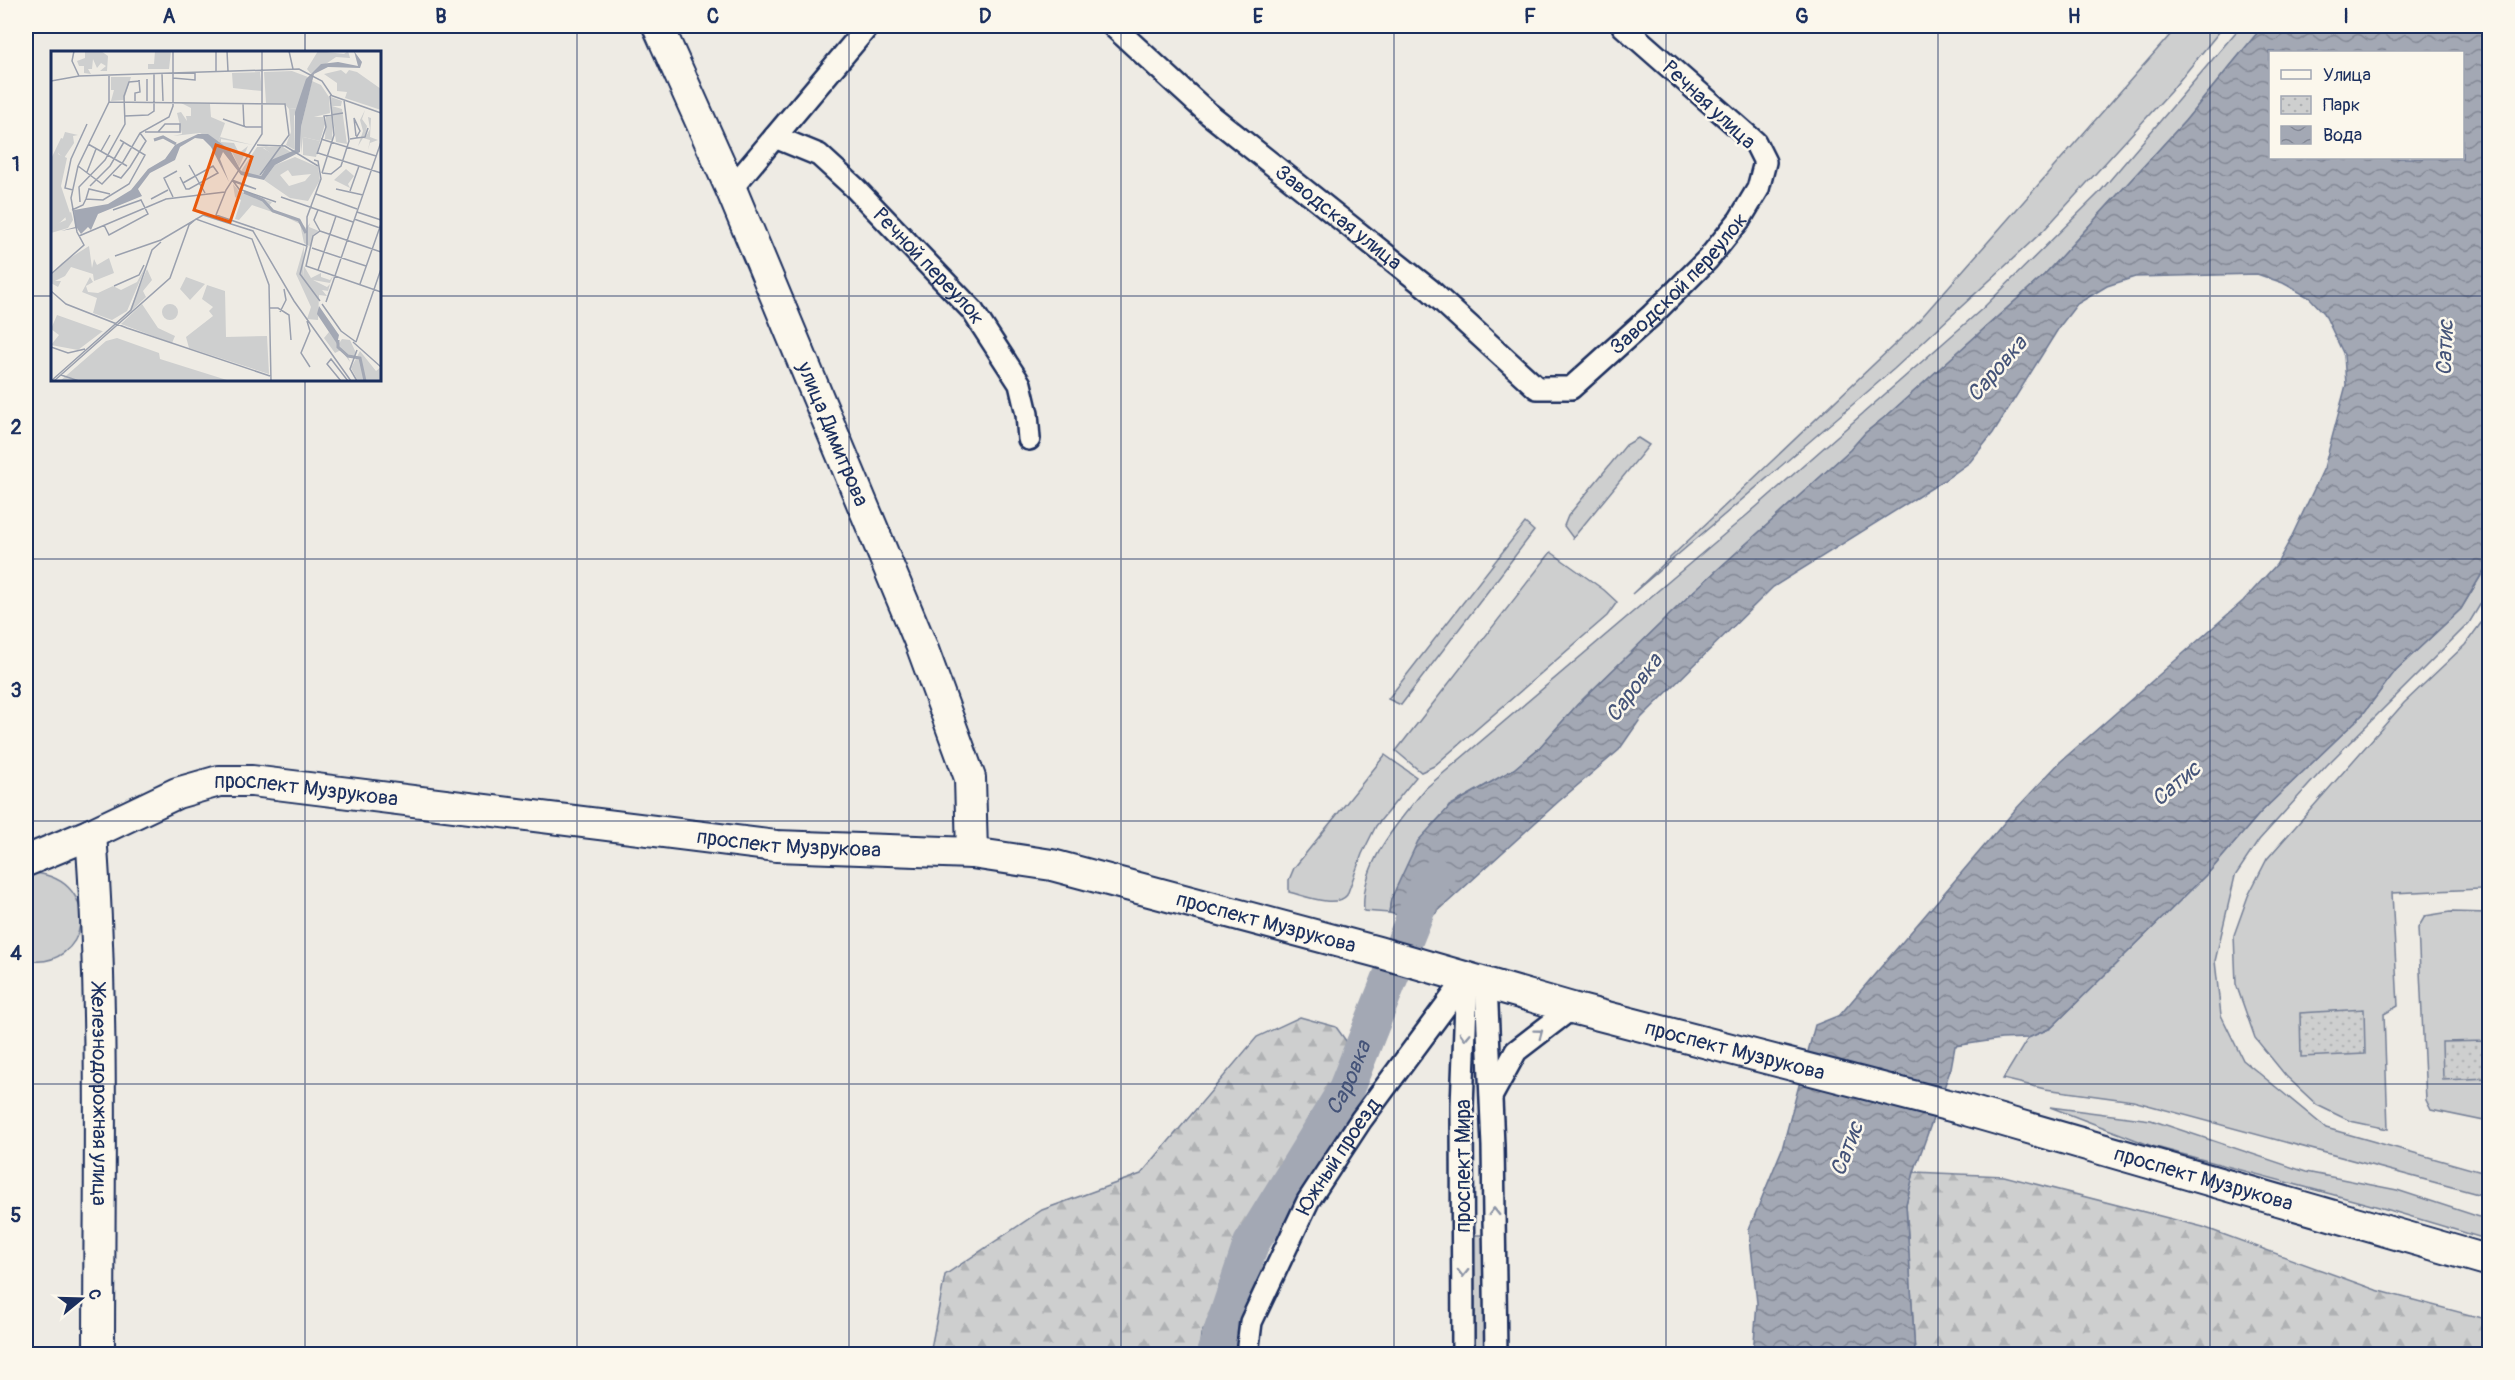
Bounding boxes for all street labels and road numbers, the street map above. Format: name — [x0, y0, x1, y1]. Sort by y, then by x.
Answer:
street label: Речная улица — [1657, 55, 1761, 155]
street label: Заводская улица — [1270, 159, 1408, 276]
street label: Речной переулок — [867, 202, 991, 329]
street label: Заводской переулок — [1604, 207, 1753, 360]
street label: улица Димитрова — [791, 357, 875, 510]
street label: проспект Музрукова — [214, 768, 400, 813]
street label: проспект Музрукова — [695, 823, 882, 863]
street label: проспект Музрукова — [1173, 885, 1359, 959]
street label: Железнодорожная улица — [85, 981, 113, 1206]
street label: проспект Музрукова — [1642, 1014, 1828, 1086]
street label: Южный проезд — [1290, 1092, 1387, 1219]
street label: проспект Мира — [1450, 1099, 1477, 1233]
street label: проспект Музрукова — [2111, 1140, 2296, 1217]

